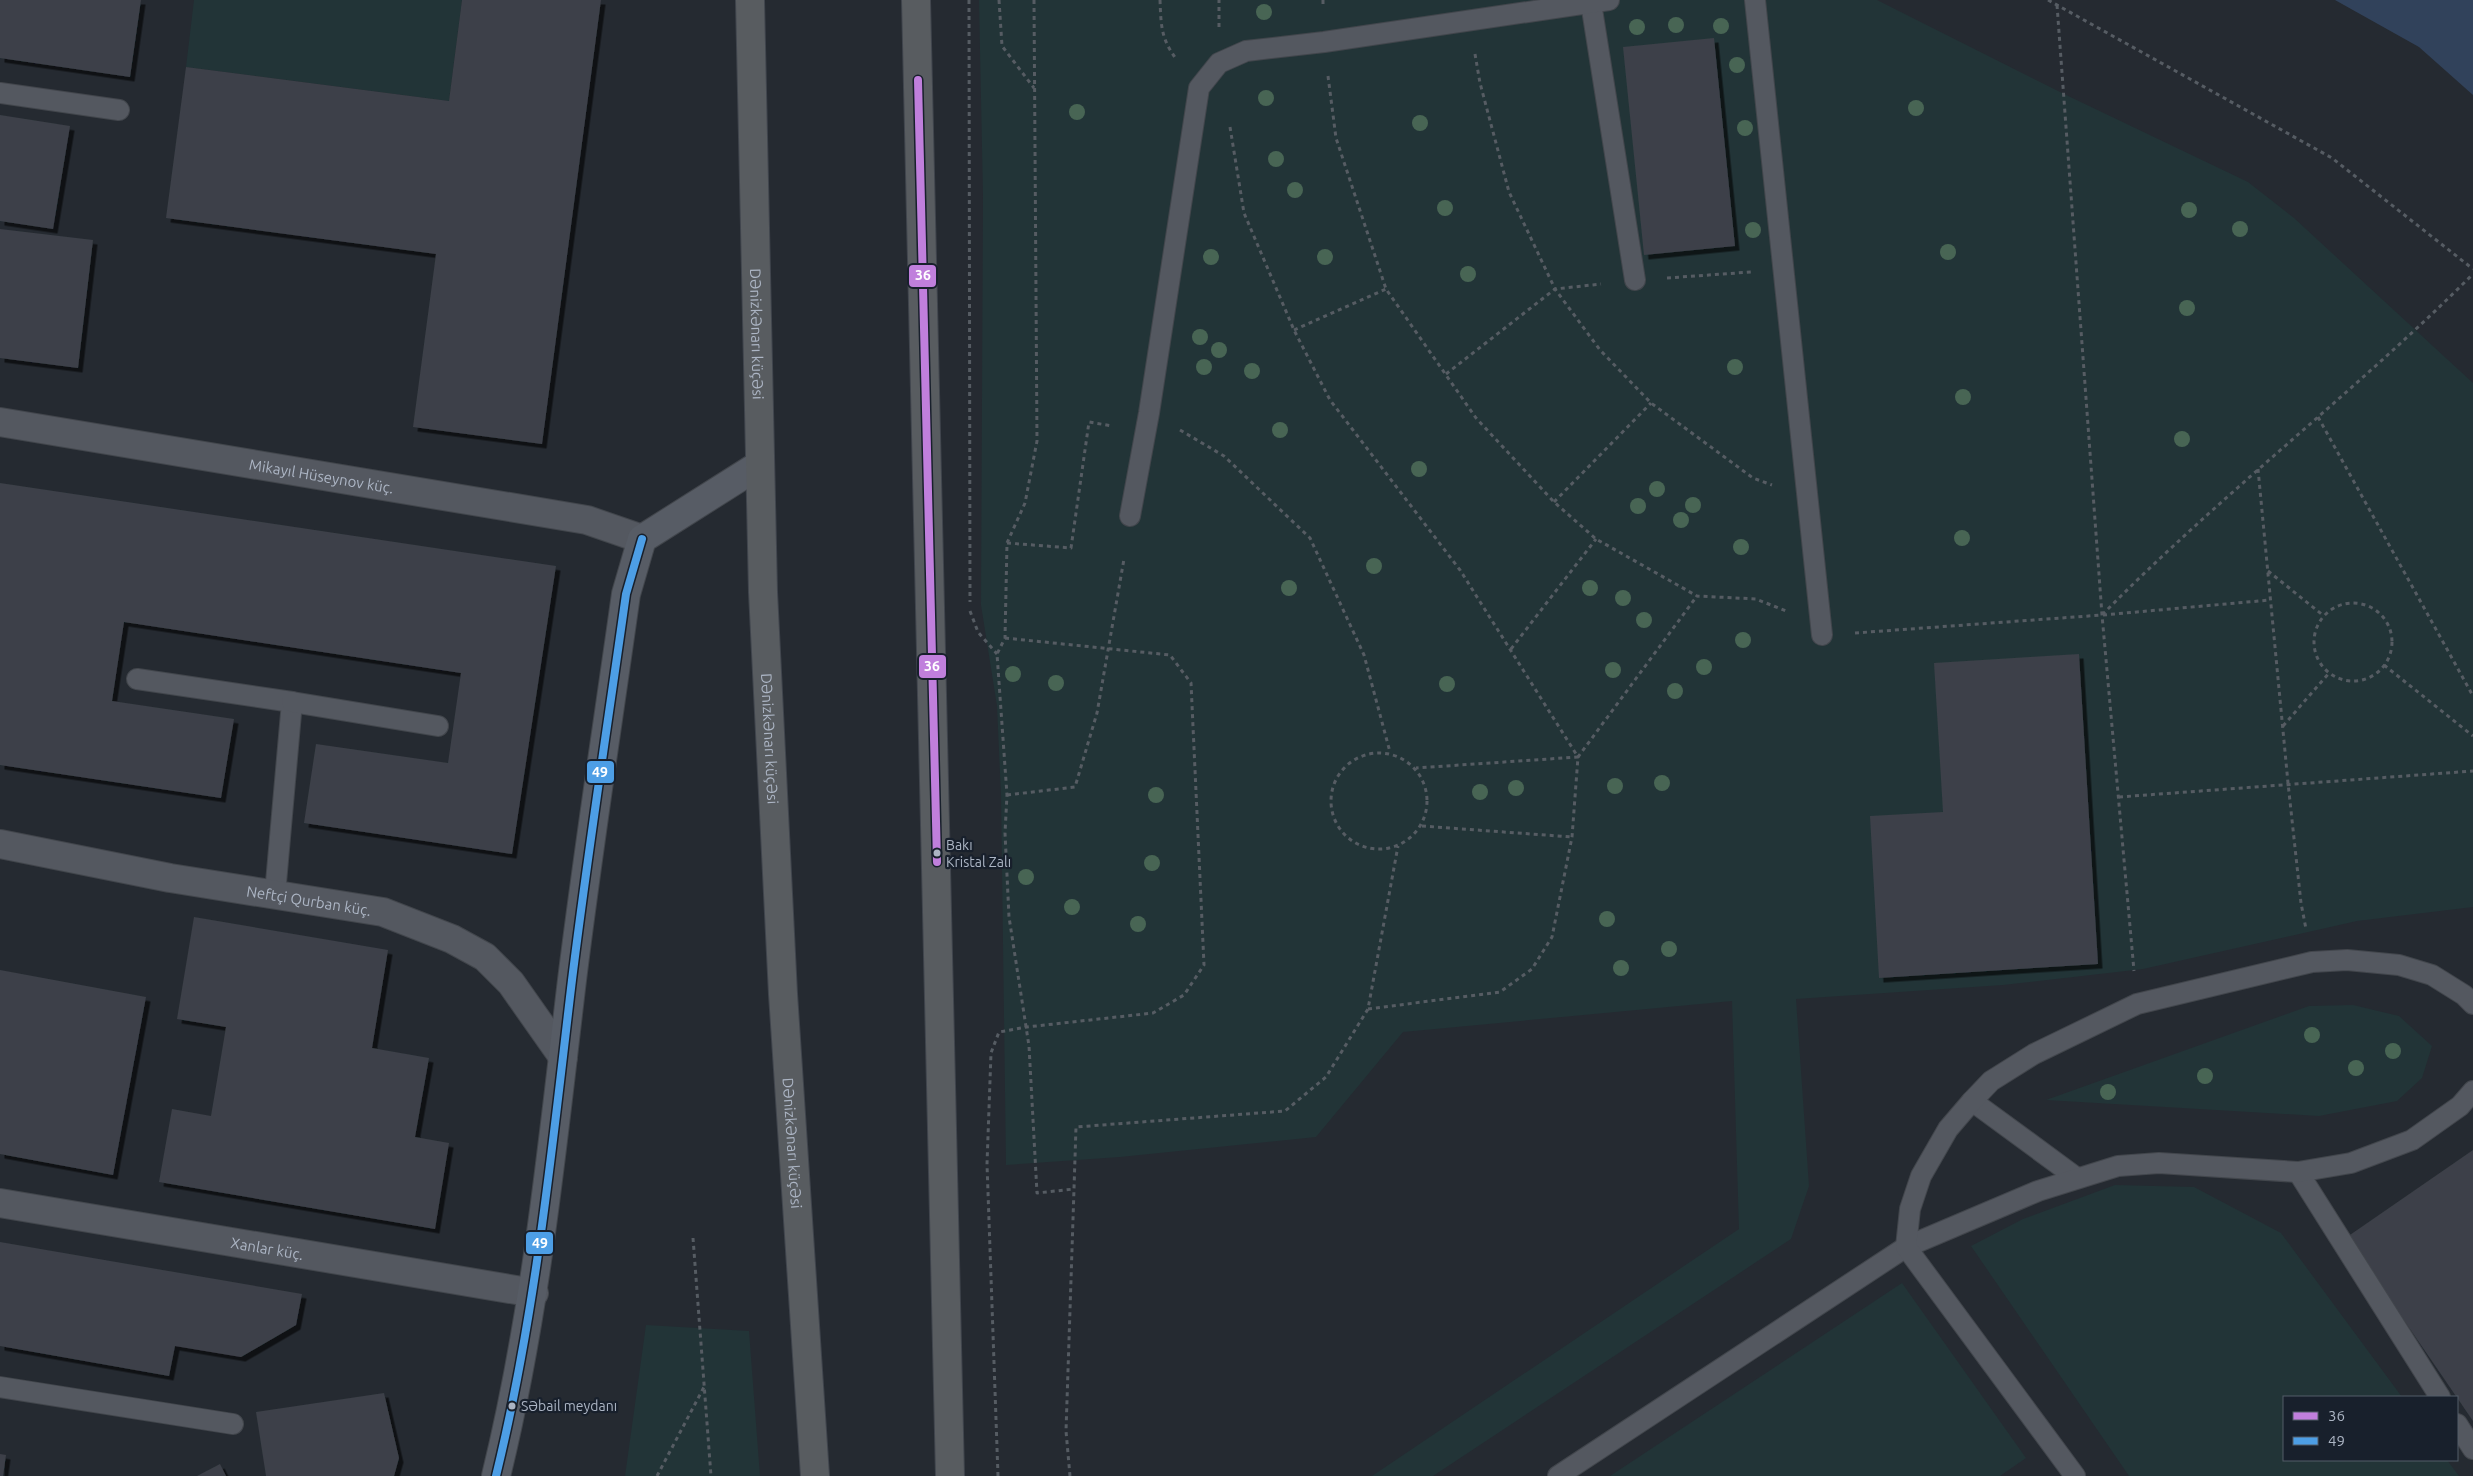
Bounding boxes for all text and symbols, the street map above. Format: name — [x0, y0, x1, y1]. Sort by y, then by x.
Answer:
line badge: 36 — [908, 264, 937, 288]
text: 36 — [915, 267, 931, 283]
street label: Dənizkənarı küçəsi — [747, 268, 767, 400]
street label: Mikayıl Hüseynov küç. — [248, 455, 395, 496]
line badge: 36 — [918, 654, 947, 679]
text: 36 — [924, 658, 940, 674]
street label: Dənizkənarı küçəsi — [759, 673, 782, 805]
line badge: 49 — [586, 760, 615, 784]
text: 49 — [592, 764, 608, 780]
place label: Bakı Kristal Zalı — [946, 837, 1011, 870]
marker: Bakı Kristal Zalı — [932, 848, 942, 858]
street label: Neftçi Qurban küç. — [245, 882, 372, 918]
street label: Dənizkənarı küçəsi — [780, 1077, 806, 1209]
line badge: 49 — [525, 1231, 554, 1255]
street label: Xanlar küç. — [230, 1234, 305, 1263]
text: 49 — [532, 1235, 548, 1251]
legend — [2283, 1396, 2458, 1461]
place label: Səbail meydanı — [521, 1398, 617, 1414]
marker: Səbail meydanı — [507, 1401, 517, 1411]
text: 36 — [2328, 1407, 2345, 1424]
text: 49 — [2328, 1432, 2345, 1449]

